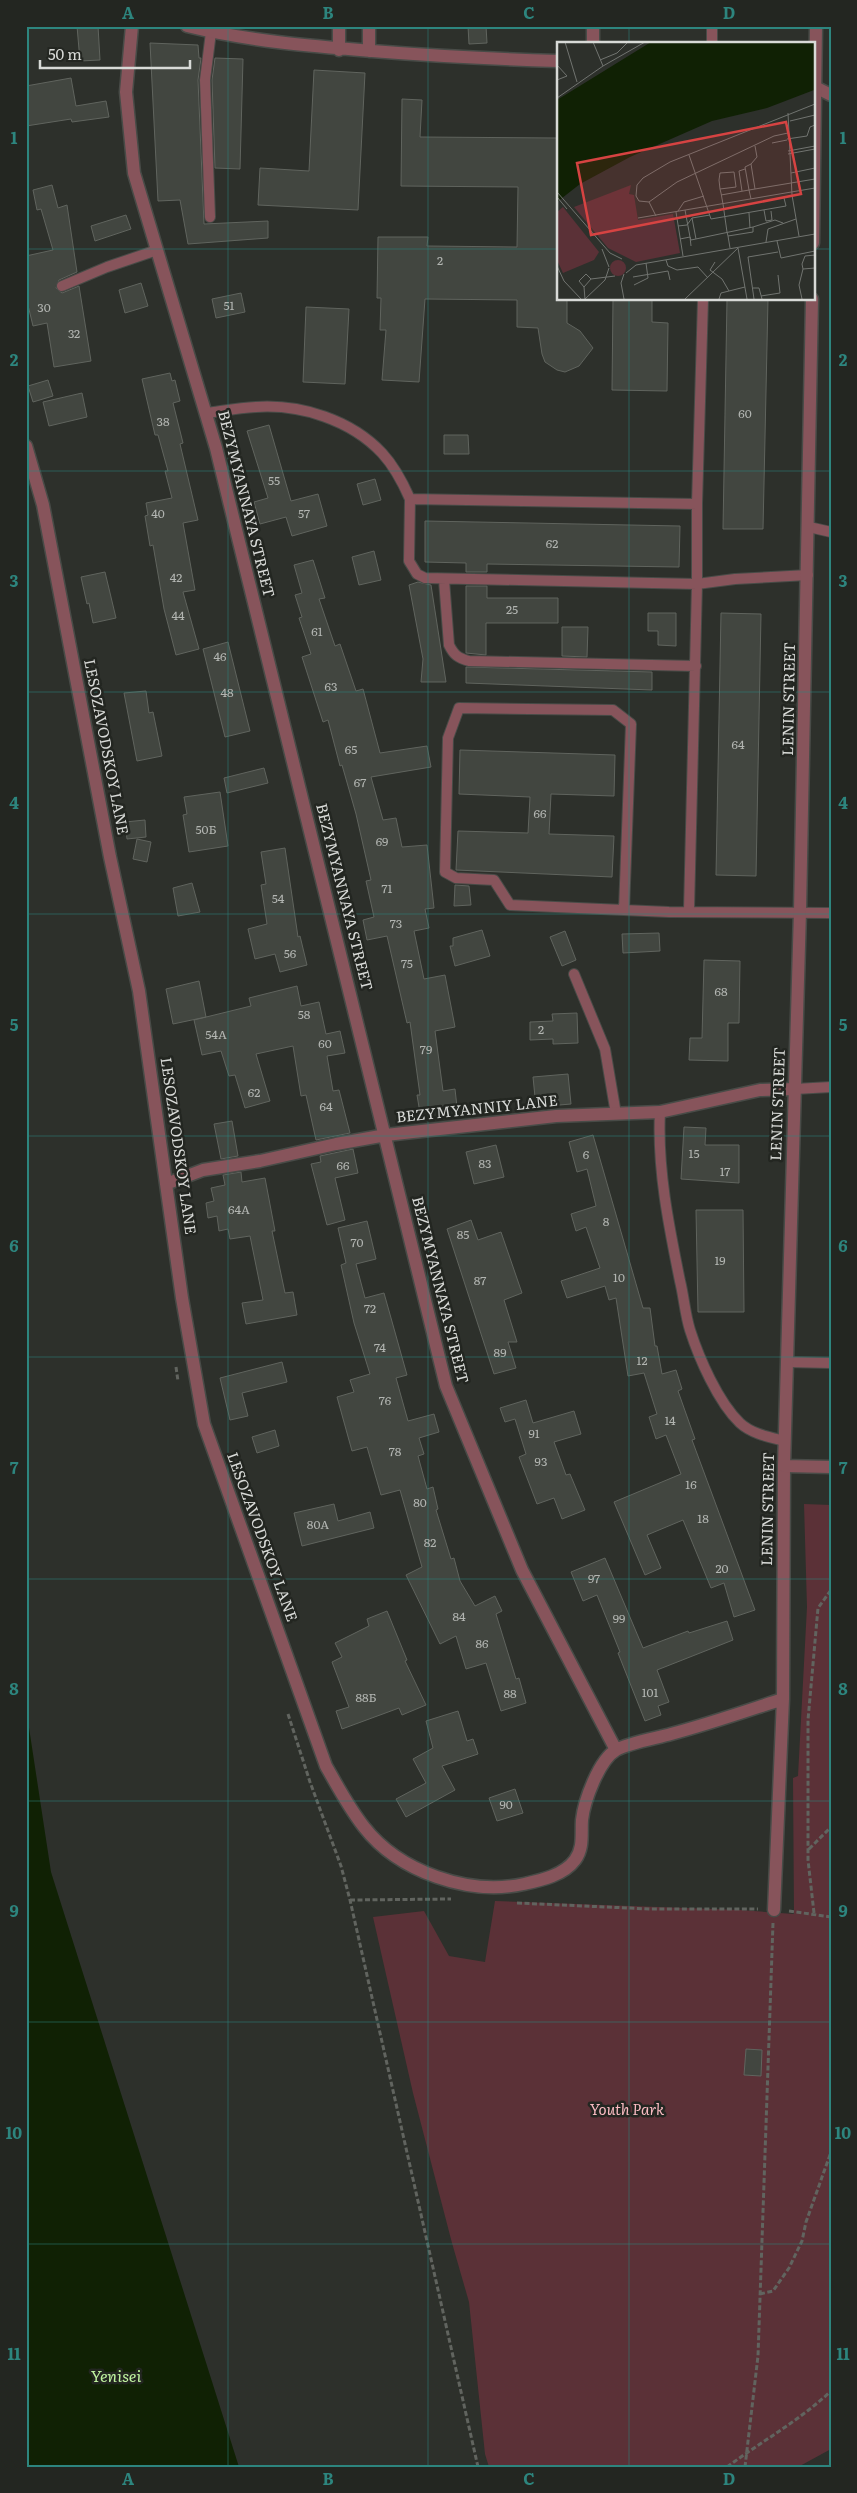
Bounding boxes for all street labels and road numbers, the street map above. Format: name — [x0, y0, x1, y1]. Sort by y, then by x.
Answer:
street label: BEZYMYANNAYA STREET — [213, 408, 282, 600]
street label: LENIN STREET — [775, 642, 800, 756]
street label: LESOZAVODSKOY LANE — [79, 657, 136, 837]
street label: BEZYMYANNAYA STREET — [311, 801, 380, 993]
street label: LENIN STREET — [763, 1047, 790, 1161]
street label: LESOZAVODSKOY LANE — [156, 1056, 203, 1236]
street label: BEZYMYANNIY LANE — [395, 1088, 559, 1127]
street label: BEZYMYANNAYA STREET — [407, 1194, 476, 1386]
street label: LESOZAVODSKOY LANE — [222, 1449, 305, 1624]
street label: LENIN STREET — [754, 1452, 779, 1566]

